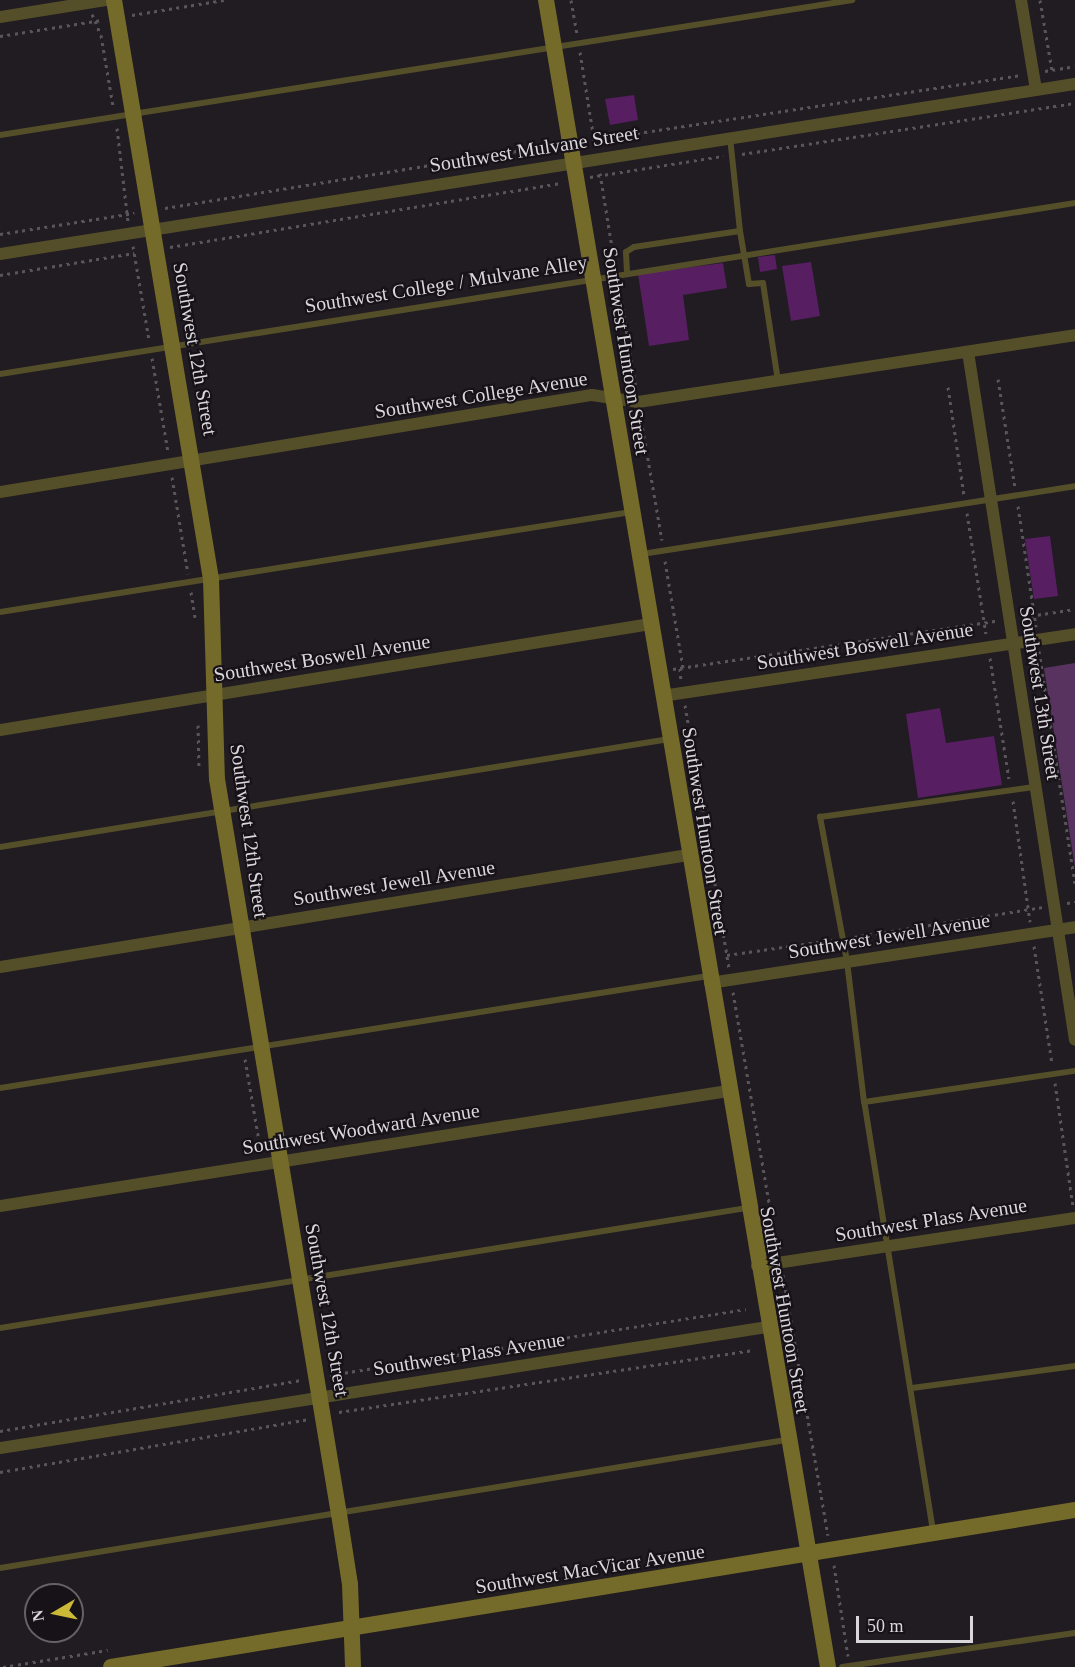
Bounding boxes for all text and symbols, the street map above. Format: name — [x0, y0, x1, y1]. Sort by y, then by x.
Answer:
street label: Southwest Mulvane Street — [428, 121, 640, 177]
street label: Southwest Huntoon Street — [598, 245, 654, 457]
street label: Southwest College / Mulvane Alley — [303, 250, 589, 318]
street label: Southwest 12th Street — [168, 260, 222, 438]
street label: Southwest College Avenue — [372, 366, 590, 424]
street label: Southwest 13th Street — [1014, 604, 1066, 782]
street label: Southwest Boswell Avenue — [755, 617, 975, 675]
street label: Southwest Boswell Avenue — [212, 629, 432, 687]
street label: Southwest Huntoon Street — [677, 725, 733, 937]
street label: Southwest 12th Street — [225, 742, 273, 920]
street label: Southwest Jewell Avenue — [291, 855, 497, 911]
street label: Southwest Jewell Avenue — [786, 908, 992, 964]
street label: Southwest Woodward Avenue — [240, 1098, 482, 1160]
street label: Southwest Plass Avenue — [833, 1193, 1029, 1247]
street label: Southwest Huntoon Street — [755, 1205, 815, 1415]
street label: Southwest 12th Street — [300, 1221, 354, 1399]
street label: Southwest Plass Avenue — [371, 1327, 567, 1381]
street label: Southwest MacVicar Avenue — [473, 1539, 707, 1599]
north arrow — [24, 1583, 84, 1643]
scale bar — [859, 1604, 976, 1642]
text: N — [28, 1609, 47, 1623]
text: 50 m — [867, 1616, 904, 1636]

